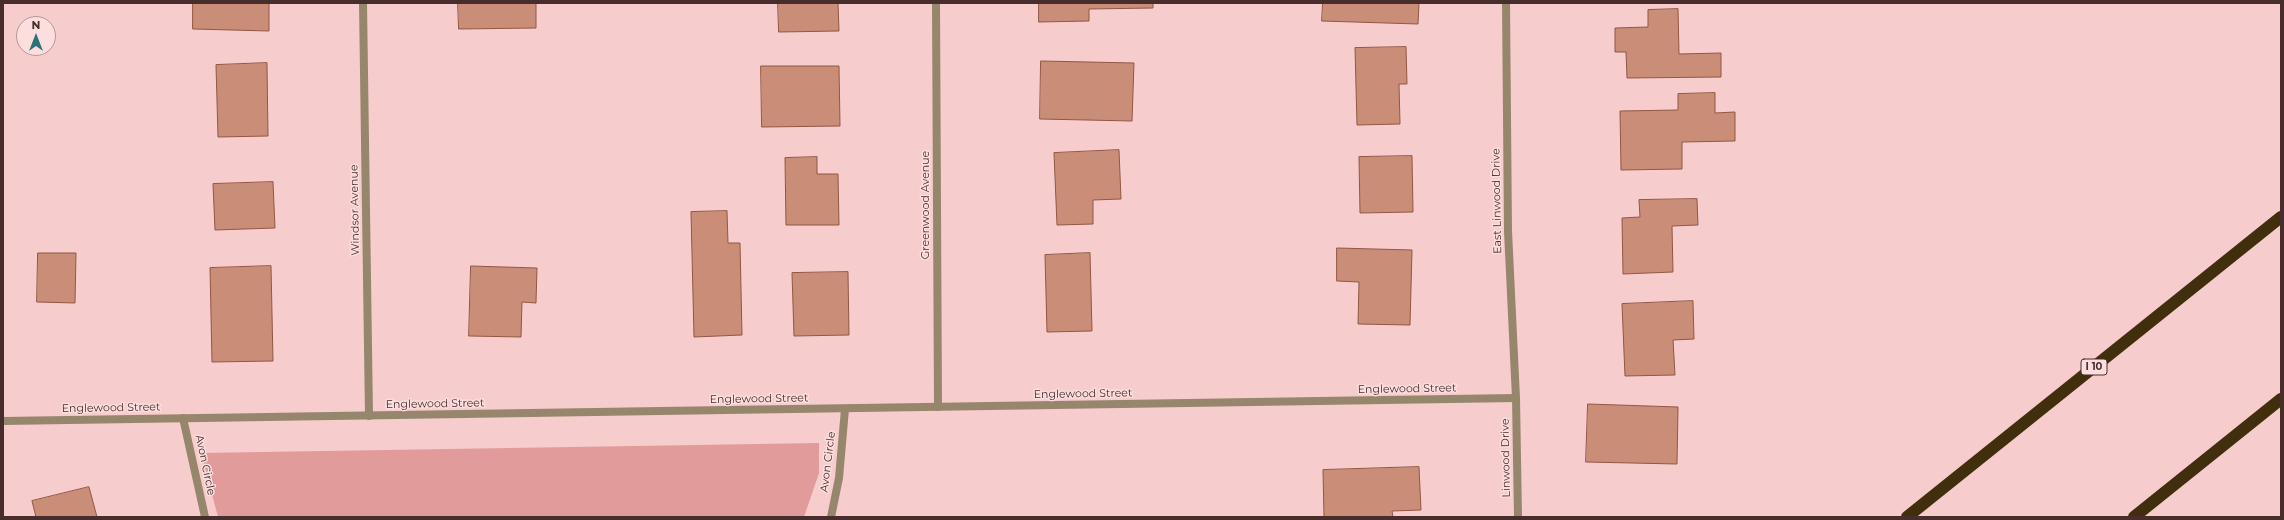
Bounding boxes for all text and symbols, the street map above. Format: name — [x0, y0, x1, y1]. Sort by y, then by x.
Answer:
north arrow — [16, 16, 56, 56]
text: N — [32, 18, 40, 32]
street label: East Linwood Drive — [1489, 148, 1505, 254]
street label: Greenwood Avenue — [919, 151, 933, 259]
street label: Windsor Avenue — [348, 164, 362, 256]
road number: I 10 — [2081, 359, 2107, 375]
street label: Englewood Street — [1358, 382, 1456, 396]
street label: Englewood Street — [1034, 387, 1132, 401]
street label: Englewood Street — [710, 392, 808, 406]
street label: Englewood Street — [386, 397, 484, 411]
street label: Englewood Street — [62, 401, 160, 415]
street label: Linwood Drive — [1499, 418, 1513, 498]
street label: Avon Circle — [818, 431, 838, 493]
street label: Avon Circle — [192, 434, 218, 496]

